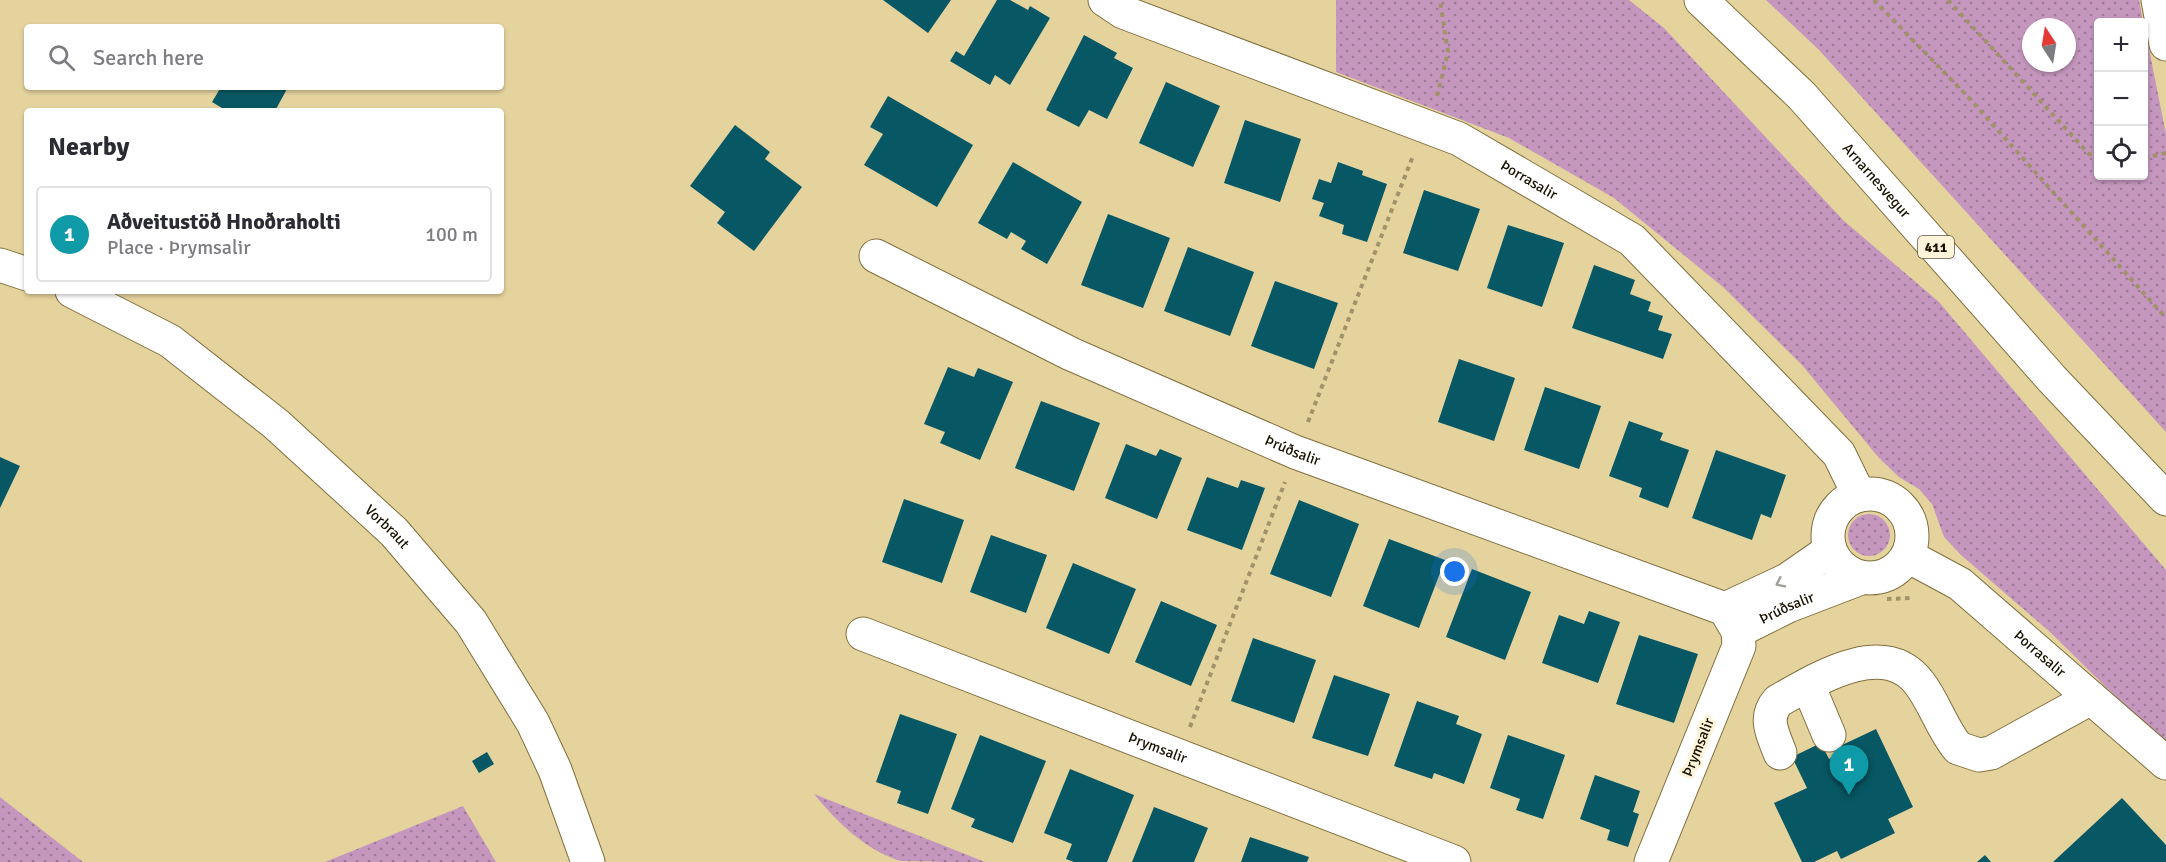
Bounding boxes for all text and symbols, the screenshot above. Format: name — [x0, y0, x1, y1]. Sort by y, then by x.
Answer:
north arrow — [2022, 18, 2076, 72]
map controls — [2094, 18, 2148, 180]
button: + — [2094, 18, 2148, 72]
search box — [24, 24, 504, 90]
icon: search — [45, 41, 78, 74]
text: Search here — [93, 44, 204, 71]
button: − — [2094, 72, 2148, 126]
button: locate — [2094, 126, 2148, 180]
text: Nearby — [48, 131, 129, 163]
street label: Arnarnesvegur — [1839, 139, 1915, 222]
street label: Þorrasalir — [1497, 156, 1561, 204]
text: Aðveitustöð Hnoðraholti — [107, 208, 341, 235]
text: 1 — [64, 222, 75, 247]
text: 100 m — [425, 222, 478, 247]
text: Place · Þrymsalir — [107, 235, 251, 260]
road number: 411 — [1918, 236, 1954, 258]
street label: Þrúðsalir — [1262, 431, 1323, 470]
street label: Vorbraut — [361, 501, 413, 552]
your location — [1440, 557, 1469, 586]
one-way arrow — [1776, 576, 1787, 588]
street label: Þrúðsalir — [1756, 588, 1817, 628]
street label: Þorrasalir — [2010, 626, 2070, 681]
street label: Þrymsalir — [1678, 715, 1718, 779]
street label: Þrymsalir — [1126, 728, 1190, 767]
pin: 1 — [1830, 746, 1868, 795]

